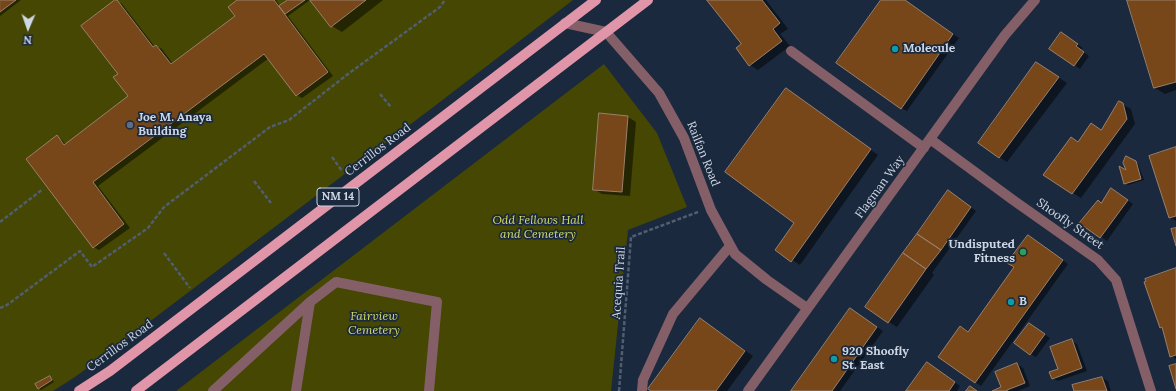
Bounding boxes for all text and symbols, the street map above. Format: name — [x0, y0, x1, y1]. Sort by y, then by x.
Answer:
north arrow — [8, 8, 48, 48]
text: N — [23, 33, 32, 47]
place label: Molecule — [903, 42, 955, 56]
marker: Molecule — [890, 44, 900, 54]
place label: Joe M. Anaya Building — [138, 111, 212, 139]
street label: Railfan Road — [683, 119, 723, 189]
marker: Joe M. Anaya Building — [125, 120, 135, 130]
street label: Cerrillos Road — [342, 121, 414, 179]
street label: Flagman Way — [852, 153, 908, 221]
road number: NM 14 — [317, 188, 359, 206]
street label: Shoofly Street — [1033, 195, 1107, 253]
park label: Odd Fellows Hall and Cemetery — [492, 214, 584, 242]
place label: Undisputed Fitness — [949, 238, 1015, 266]
street label: Acequia Trail — [609, 246, 629, 320]
marker: Undisputed Fitness — [1018, 247, 1028, 257]
place label: B — [1019, 295, 1027, 309]
marker: B — [1006, 297, 1016, 307]
park label: Fairview Cemetery — [348, 310, 400, 338]
street label: Cerrillos Road — [84, 317, 156, 375]
place label: 920 Shoofly St. East — [842, 345, 909, 373]
marker: 920 Shoofly St. East — [829, 354, 839, 364]

